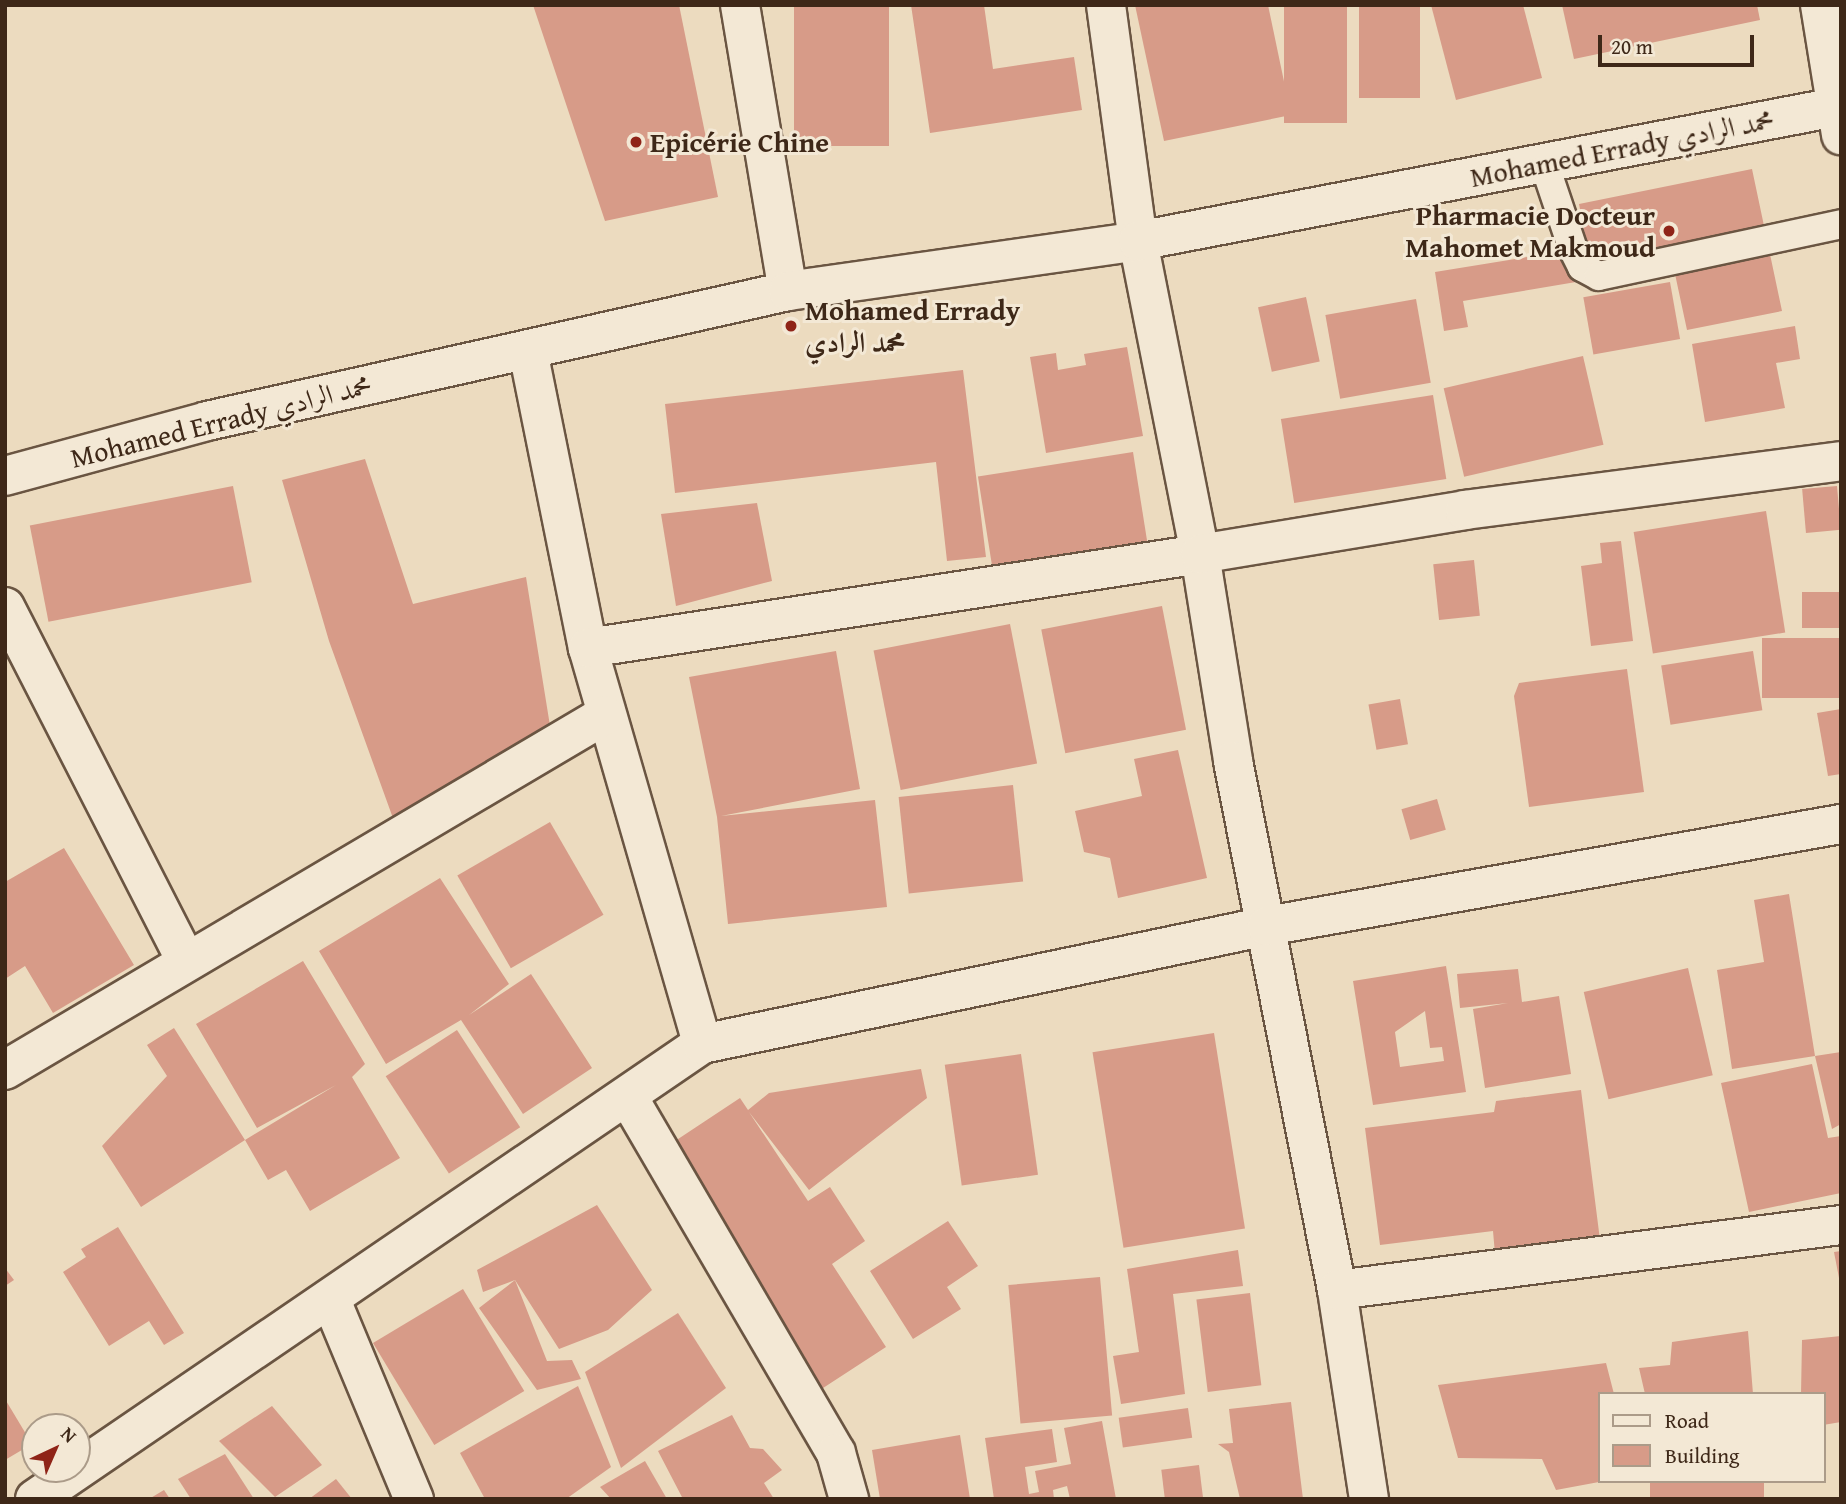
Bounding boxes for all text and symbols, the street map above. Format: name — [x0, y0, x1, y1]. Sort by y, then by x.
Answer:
scale bar — [1601, 21, 1757, 65]
text: 20 m — [1611, 31, 1653, 62]
street label: Mohamed Errady محمد الرادي — [1467, 102, 1777, 194]
place label: Epicérie Chine — [650, 125, 829, 159]
marker: Epicérie Chine — [628, 134, 644, 150]
place label: Pharmacie Docteur Mahomet Makmoud — [1405, 198, 1655, 264]
marker: Pharmacie Docteur Mahomet Makmoud — [1661, 223, 1677, 239]
place label: Mohamed Errady محمد الرادي — [805, 293, 1020, 359]
marker: Mohamed Errady محمد الرادي — [783, 318, 799, 334]
street label: Mohamed Errady محمد الرادي — [67, 367, 375, 475]
legend — [1598, 1392, 1825, 1483]
text: Road — [1665, 1405, 1709, 1436]
north arrow — [21, 1413, 91, 1483]
text: N — [55, 1420, 83, 1449]
text: Building — [1665, 1440, 1739, 1471]

